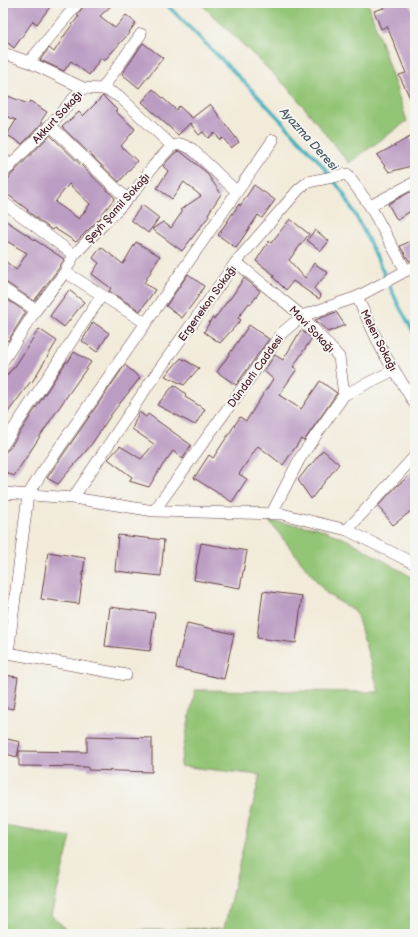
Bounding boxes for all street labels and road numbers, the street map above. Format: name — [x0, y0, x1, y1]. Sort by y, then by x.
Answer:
street label: Akkurt Sokağı — [30, 88, 85, 146]
street label: Şeyh Şamil Sokağı — [82, 171, 152, 246]
street label: Ergenekon Sokağı — [176, 263, 239, 344]
street label: Mavi Sokağı — [286, 303, 337, 355]
street label: Melen Sokağı — [358, 307, 400, 373]
street label: Dündarlı Caddesi — [225, 333, 286, 410]

